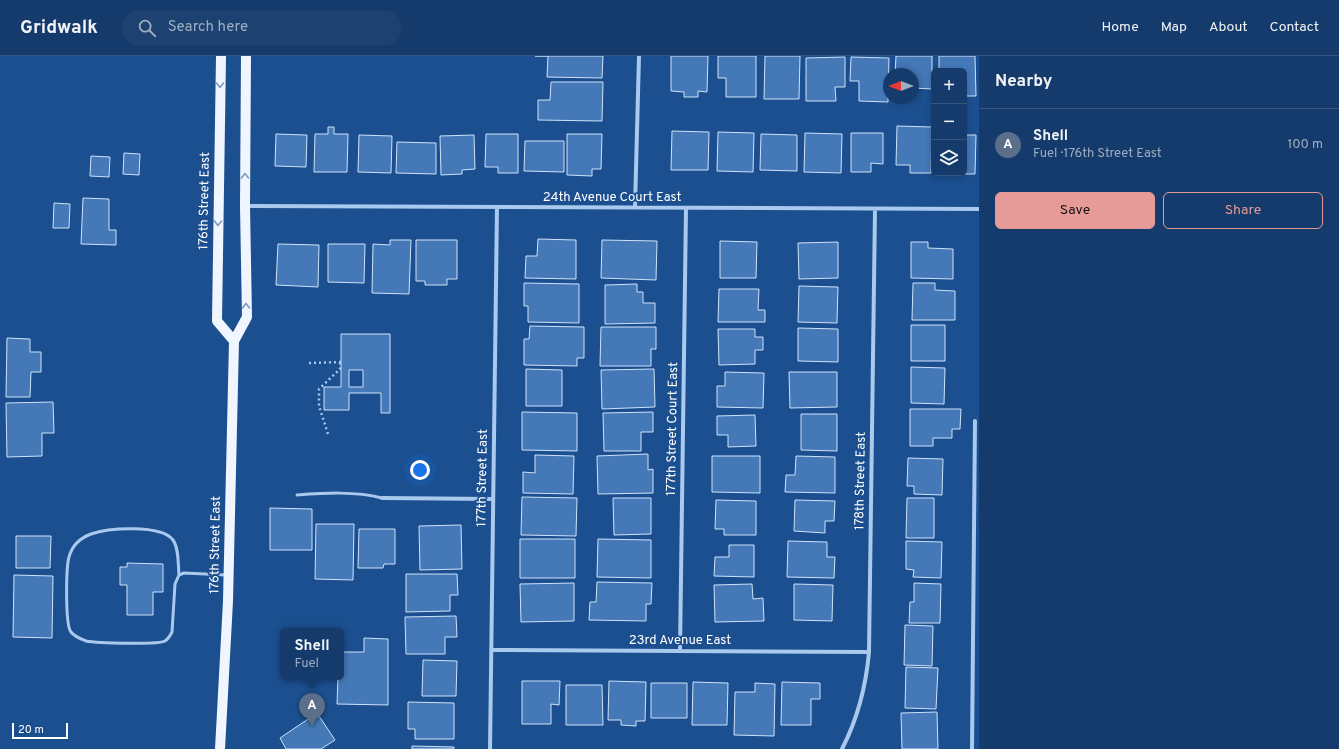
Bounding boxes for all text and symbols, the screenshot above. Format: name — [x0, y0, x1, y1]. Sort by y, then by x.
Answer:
search box — [122, 10, 402, 46]
text: Gridwalk — [20, 16, 98, 40]
icon: search — [136, 17, 158, 39]
text: Search here — [168, 18, 248, 37]
text: Home — [1102, 19, 1139, 36]
text: Map — [1161, 19, 1187, 36]
text: About — [1209, 19, 1248, 36]
text: Contact — [1270, 19, 1319, 36]
north arrow — [883, 68, 919, 104]
map controls — [931, 68, 967, 176]
button: + — [931, 68, 967, 104]
text: Nearby — [995, 71, 1052, 93]
one-way arrow — [216, 82, 224, 88]
button: − — [931, 104, 967, 140]
text: Shell — [1033, 127, 1068, 146]
text: A — [1003, 137, 1013, 153]
text: 100 m — [1287, 137, 1323, 153]
button: layers — [931, 140, 967, 176]
text: Fuel · 176th Street East — [1033, 146, 1162, 162]
street label: 176th Street East — [196, 152, 214, 250]
one-way arrow — [241, 173, 249, 179]
street label: 24th Avenue Court East — [543, 190, 681, 206]
button: Save — [995, 192, 1155, 229]
button: Share — [1163, 192, 1323, 229]
one-way arrow — [214, 220, 222, 226]
one-way arrow — [242, 303, 251, 309]
street label: 177th Street Court East — [664, 362, 682, 496]
street label: 177th Street East — [474, 429, 492, 527]
street label: 178th Street East — [852, 432, 870, 530]
your location — [410, 460, 430, 480]
street label: 176th Street East — [207, 496, 225, 594]
popup — [280, 628, 344, 680]
street label: 23rd Avenue East — [629, 633, 731, 649]
text: Shell — [294, 637, 330, 656]
text: Fuel — [294, 656, 319, 672]
pin: A — [299, 693, 325, 726]
scale bar — [12, 721, 68, 740]
text: 20 m — [18, 723, 44, 737]

